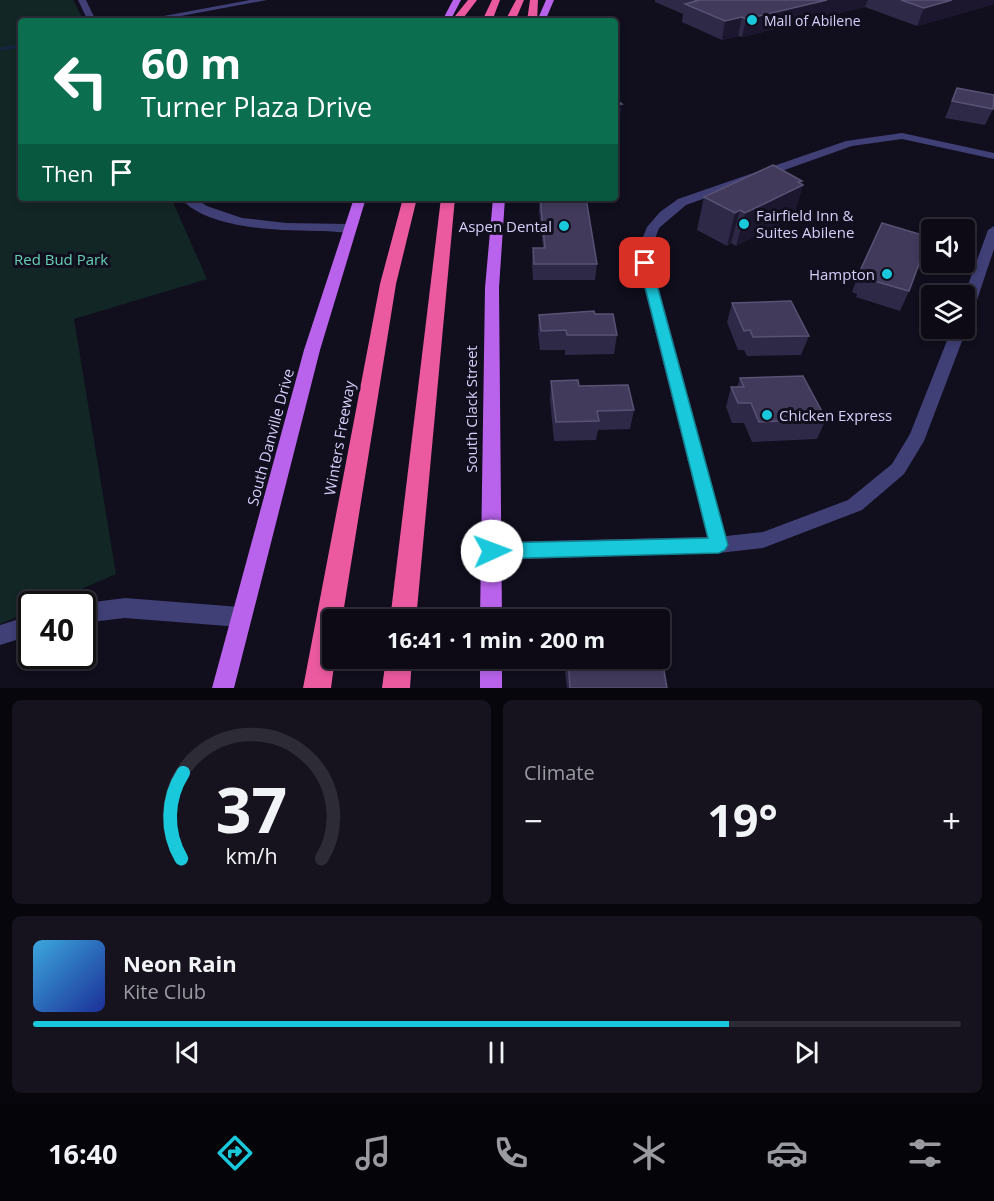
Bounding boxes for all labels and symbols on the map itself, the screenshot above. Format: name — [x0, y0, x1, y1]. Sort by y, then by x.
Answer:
place label: Mall of Abilene — [764, 11, 861, 30]
marker: Mall of Abilene — [745, 13, 759, 27]
place label: Fairfield Inn & Suites Abilene — [756, 205, 854, 242]
place label: Aspen Dental — [459, 216, 552, 236]
marker: Fairfield Inn & Suites Abilene — [737, 217, 751, 231]
marker: Aspen Dental — [557, 219, 571, 233]
pin — [619, 237, 670, 288]
park label: Red Bud Park — [14, 249, 108, 269]
place label: Hampton — [809, 264, 875, 284]
marker: Hampton — [880, 267, 894, 281]
street label: South Clack Street — [461, 345, 481, 473]
street label: South Danville Drive — [242, 366, 298, 508]
street label: Winters Freeway — [319, 379, 359, 497]
place label: Chicken Express — [779, 405, 892, 425]
marker: Chicken Express — [760, 408, 774, 422]
position arrow — [460, 519, 524, 583]
speed limit sign: 40 — [18, 591, 96, 669]

